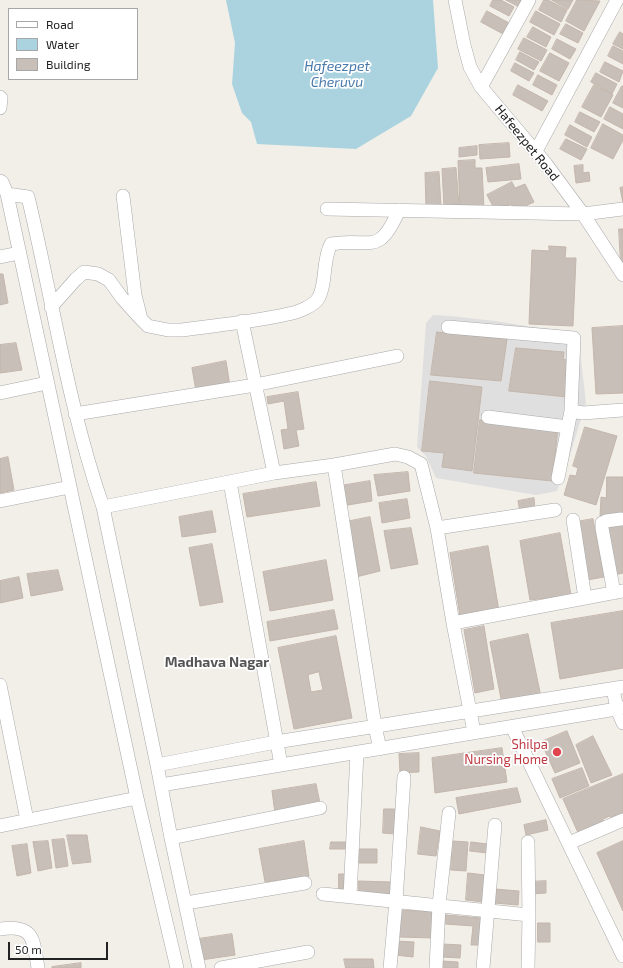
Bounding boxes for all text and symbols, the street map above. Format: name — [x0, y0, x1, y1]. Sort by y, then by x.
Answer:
legend — [8, 8, 138, 80]
text: Road — [46, 17, 74, 31]
text: Water — [46, 37, 80, 51]
text: Building — [46, 57, 90, 71]
water label: Hafeezpet Cheruvu — [304, 58, 370, 90]
street label: Hafeezpet Road — [491, 102, 563, 184]
district label: Madhava Nagar — [165, 654, 269, 670]
place label: Shilpa Nursing Home — [464, 737, 548, 768]
marker: Shilpa Nursing Home — [551, 746, 563, 758]
scale bar — [10, 934, 110, 960]
text: 50 m — [15, 942, 42, 956]

